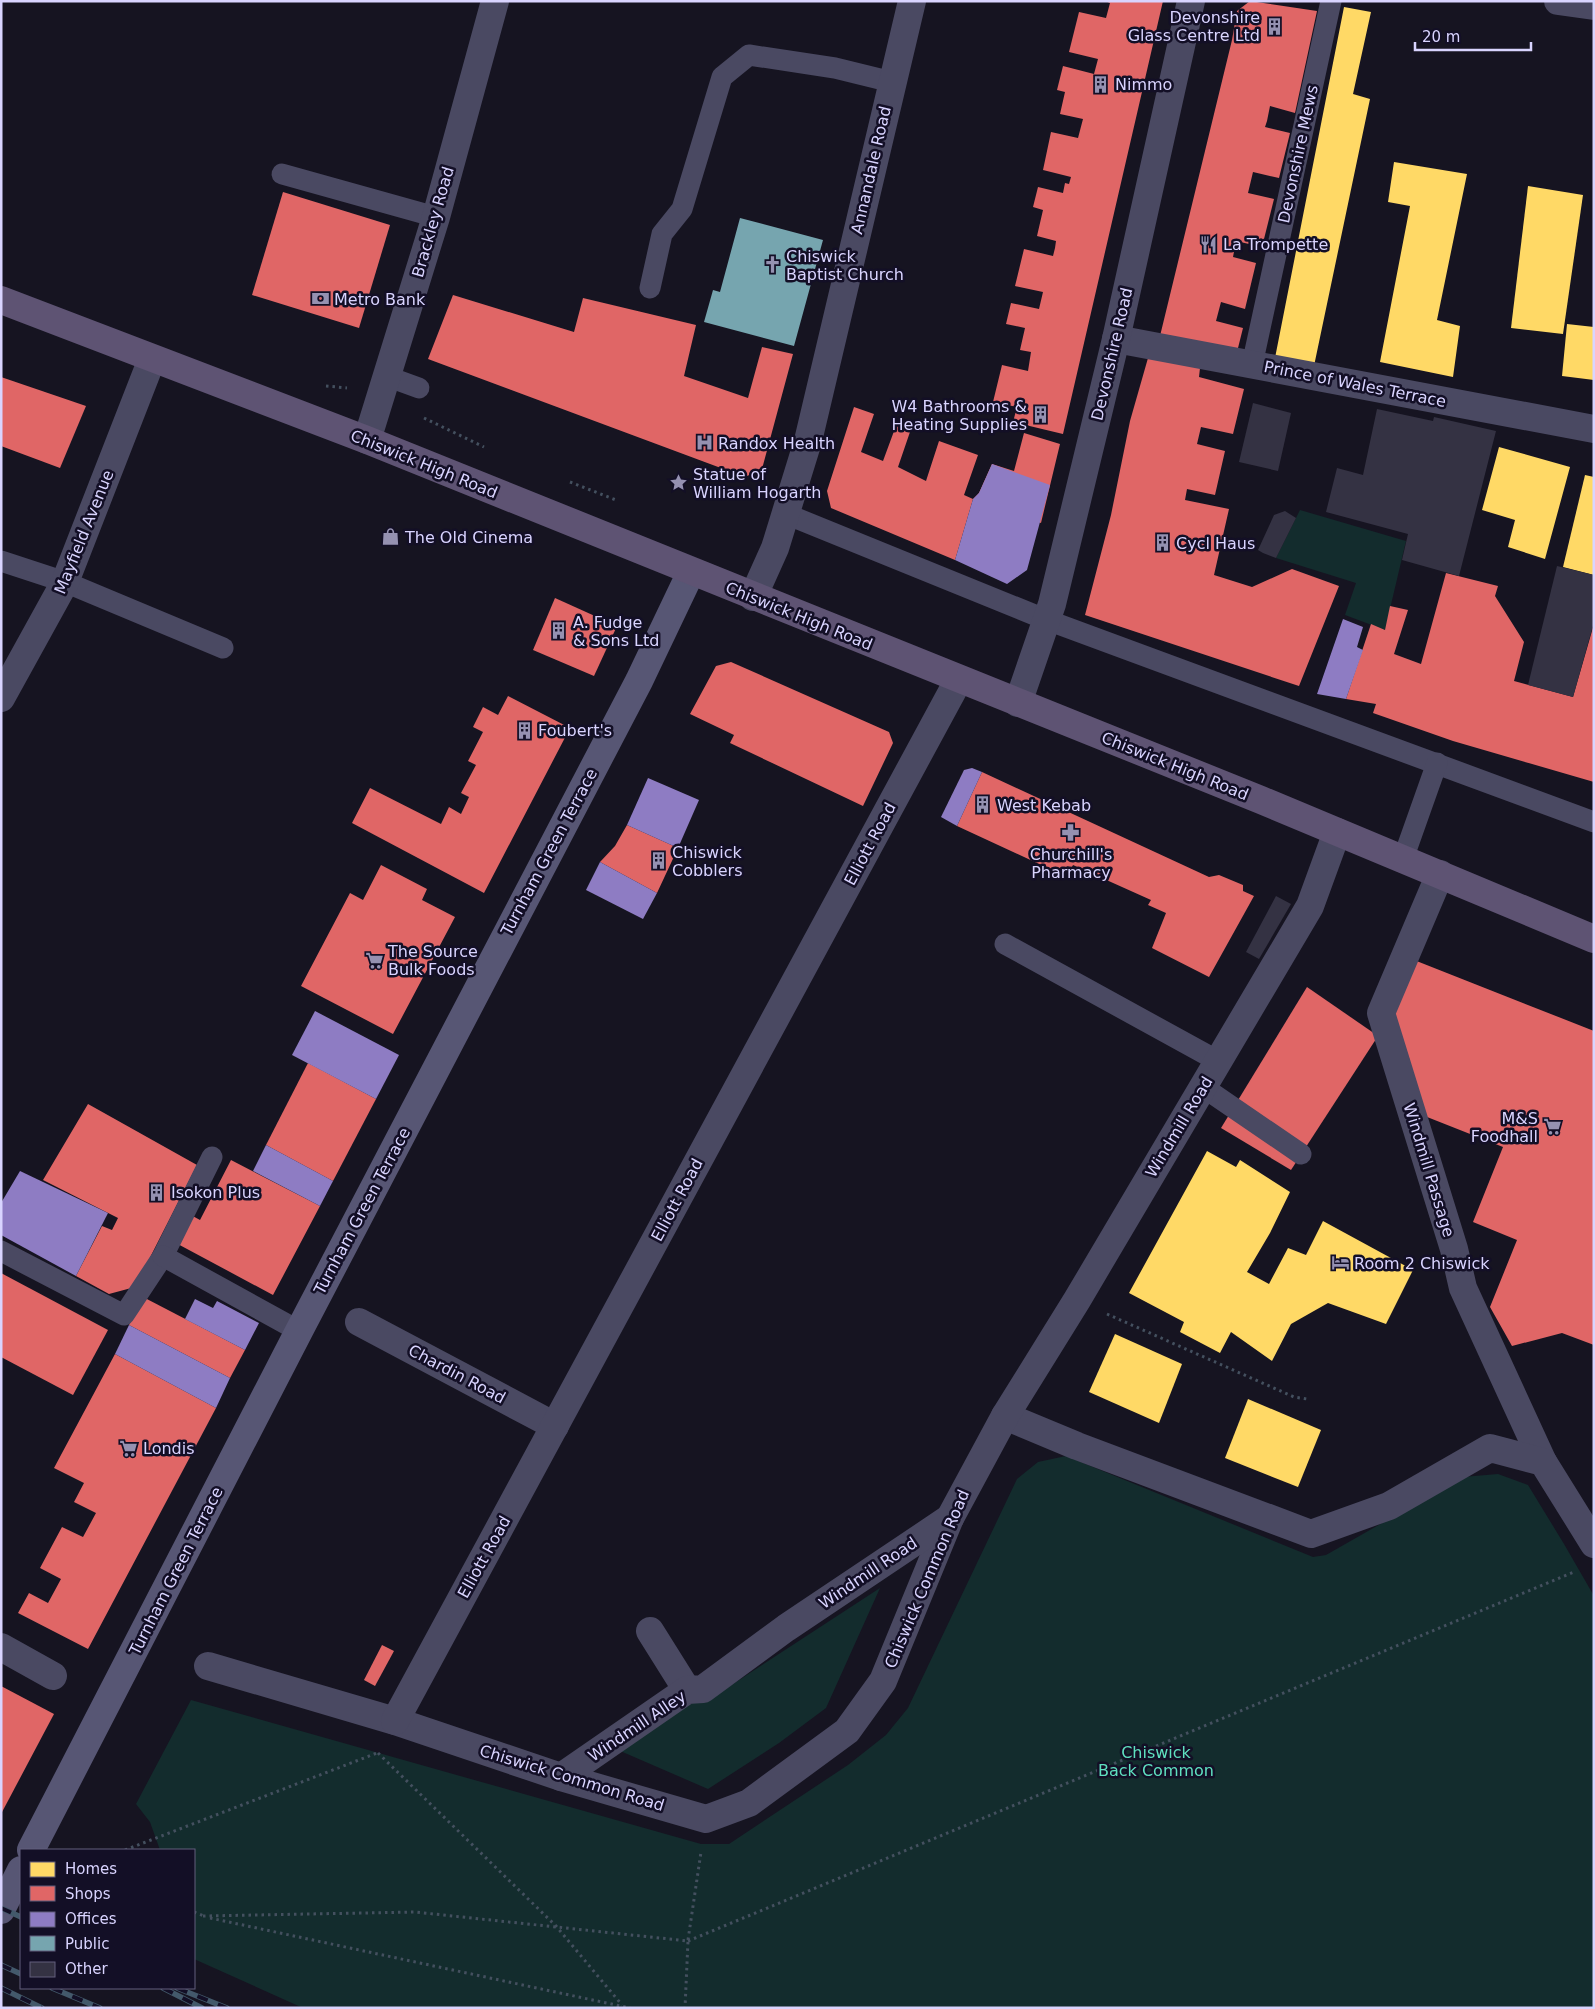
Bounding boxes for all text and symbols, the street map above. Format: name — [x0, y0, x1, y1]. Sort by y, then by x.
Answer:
place label: Devonshire Glass Centre Ltd — [1128, 8, 1260, 45]
building icon: Devonshire Glass Centre Ltd — [1264, 16, 1284, 36]
scale bar — [1415, 20, 1531, 52]
text: 20 m — [1422, 28, 1460, 46]
building icon: Nimmo — [1091, 74, 1111, 94]
place label: Nimmo — [1115, 75, 1172, 94]
street label: Devonshire Mews — [1274, 83, 1322, 225]
street label: Annandale Road — [847, 104, 895, 236]
street label: Brackley Road — [408, 164, 458, 280]
restaurant icon: La Trompette — [1199, 234, 1219, 254]
place label: La Trompette — [1223, 235, 1328, 254]
place label: Chiswick Baptist Church — [786, 247, 904, 284]
church icon: Chiswick Baptist Church — [762, 255, 782, 275]
street label: Devonshire Road — [1087, 286, 1137, 422]
bank icon: Metro Bank — [310, 289, 330, 309]
place label: Metro Bank — [334, 290, 426, 309]
street label: Prince of Wales Terrace — [1262, 357, 1448, 411]
place label: W4 Bathrooms & Heating Supplies — [891, 397, 1027, 434]
building icon: W4 Bathrooms & Heating Supplies — [1031, 405, 1051, 425]
street label: Chiswick High Road — [348, 426, 500, 502]
hospital icon: Randox Health — [694, 433, 714, 453]
place label: Randox Health — [718, 434, 835, 453]
place label: Statue of William Hogarth — [693, 465, 822, 502]
street label: Mayfield Avenue — [50, 467, 118, 597]
place icon: Statue of William Hogarth — [669, 473, 689, 493]
shop icon: The Old Cinema — [381, 527, 401, 547]
place label: The Old Cinema — [404, 528, 533, 547]
building icon: Cycl Haus — [1152, 533, 1172, 553]
place label: Cycl Haus — [1176, 534, 1255, 553]
street label: Chiswick High Road — [723, 578, 875, 654]
place label: A. Fudge & Sons Ltd — [573, 613, 659, 650]
building icon: A. Fudge & Sons Ltd — [549, 621, 569, 641]
building icon: Foubert's — [514, 720, 534, 740]
place label: Foubert's — [538, 721, 612, 740]
street label: Chiswick High Road — [1099, 728, 1251, 804]
street label: Turnham Green Terrace — [496, 765, 601, 940]
building icon: West Kebab — [973, 795, 993, 815]
place label: West Kebab — [997, 796, 1091, 815]
street label: Elliott Road — [840, 799, 900, 889]
pharmacy icon: Churchill's Pharmacy — [1061, 823, 1081, 843]
place label: Chiswick Cobblers — [672, 843, 742, 880]
place label: Churchill's Pharmacy — [1030, 845, 1112, 882]
building icon: Chiswick Cobblers — [648, 851, 668, 871]
place label: The Source Bulk Foods — [387, 942, 478, 979]
supermarket icon: The Source Bulk Foods — [364, 950, 384, 970]
street label: Windmill Road — [1141, 1073, 1217, 1181]
street label: Windmill Passage — [1400, 1101, 1458, 1239]
place label: M&S Foodhall — [1471, 1109, 1538, 1146]
supermarket icon: M&S Foodhall — [1542, 1117, 1562, 1137]
street label: Turnham Green Terrace — [309, 1124, 414, 1299]
street label: Elliott Road — [647, 1155, 707, 1245]
building icon: Isokon Plus — [147, 1182, 167, 1202]
place label: Isokon Plus — [171, 1183, 260, 1202]
hotel icon: Room 2 Chiswick — [1330, 1253, 1350, 1273]
place label: Room 2 Chiswick — [1354, 1254, 1490, 1273]
street label: Chardin Road — [405, 1340, 509, 1408]
supermarket icon: Londis — [119, 1438, 139, 1458]
place label: Londis — [143, 1439, 195, 1458]
street label: Turnham Green Terrace — [125, 1484, 227, 1659]
street label: Chiswick Common Road — [881, 1487, 973, 1671]
street label: Elliott Road — [454, 1513, 514, 1601]
street label: Windmill Road — [815, 1533, 921, 1613]
street label: Windmill Alley — [585, 1686, 689, 1766]
street label: Chiswick Common Road — [477, 1741, 667, 1815]
park label: Chiswick Back Common — [1098, 1743, 1214, 1780]
legend — [20, 1849, 195, 1989]
text: Homes — [65, 1860, 117, 1878]
text: Shops — [65, 1885, 111, 1903]
text: Offices — [65, 1910, 117, 1928]
text: Public — [65, 1935, 109, 1953]
text: Other — [65, 1960, 108, 1978]

